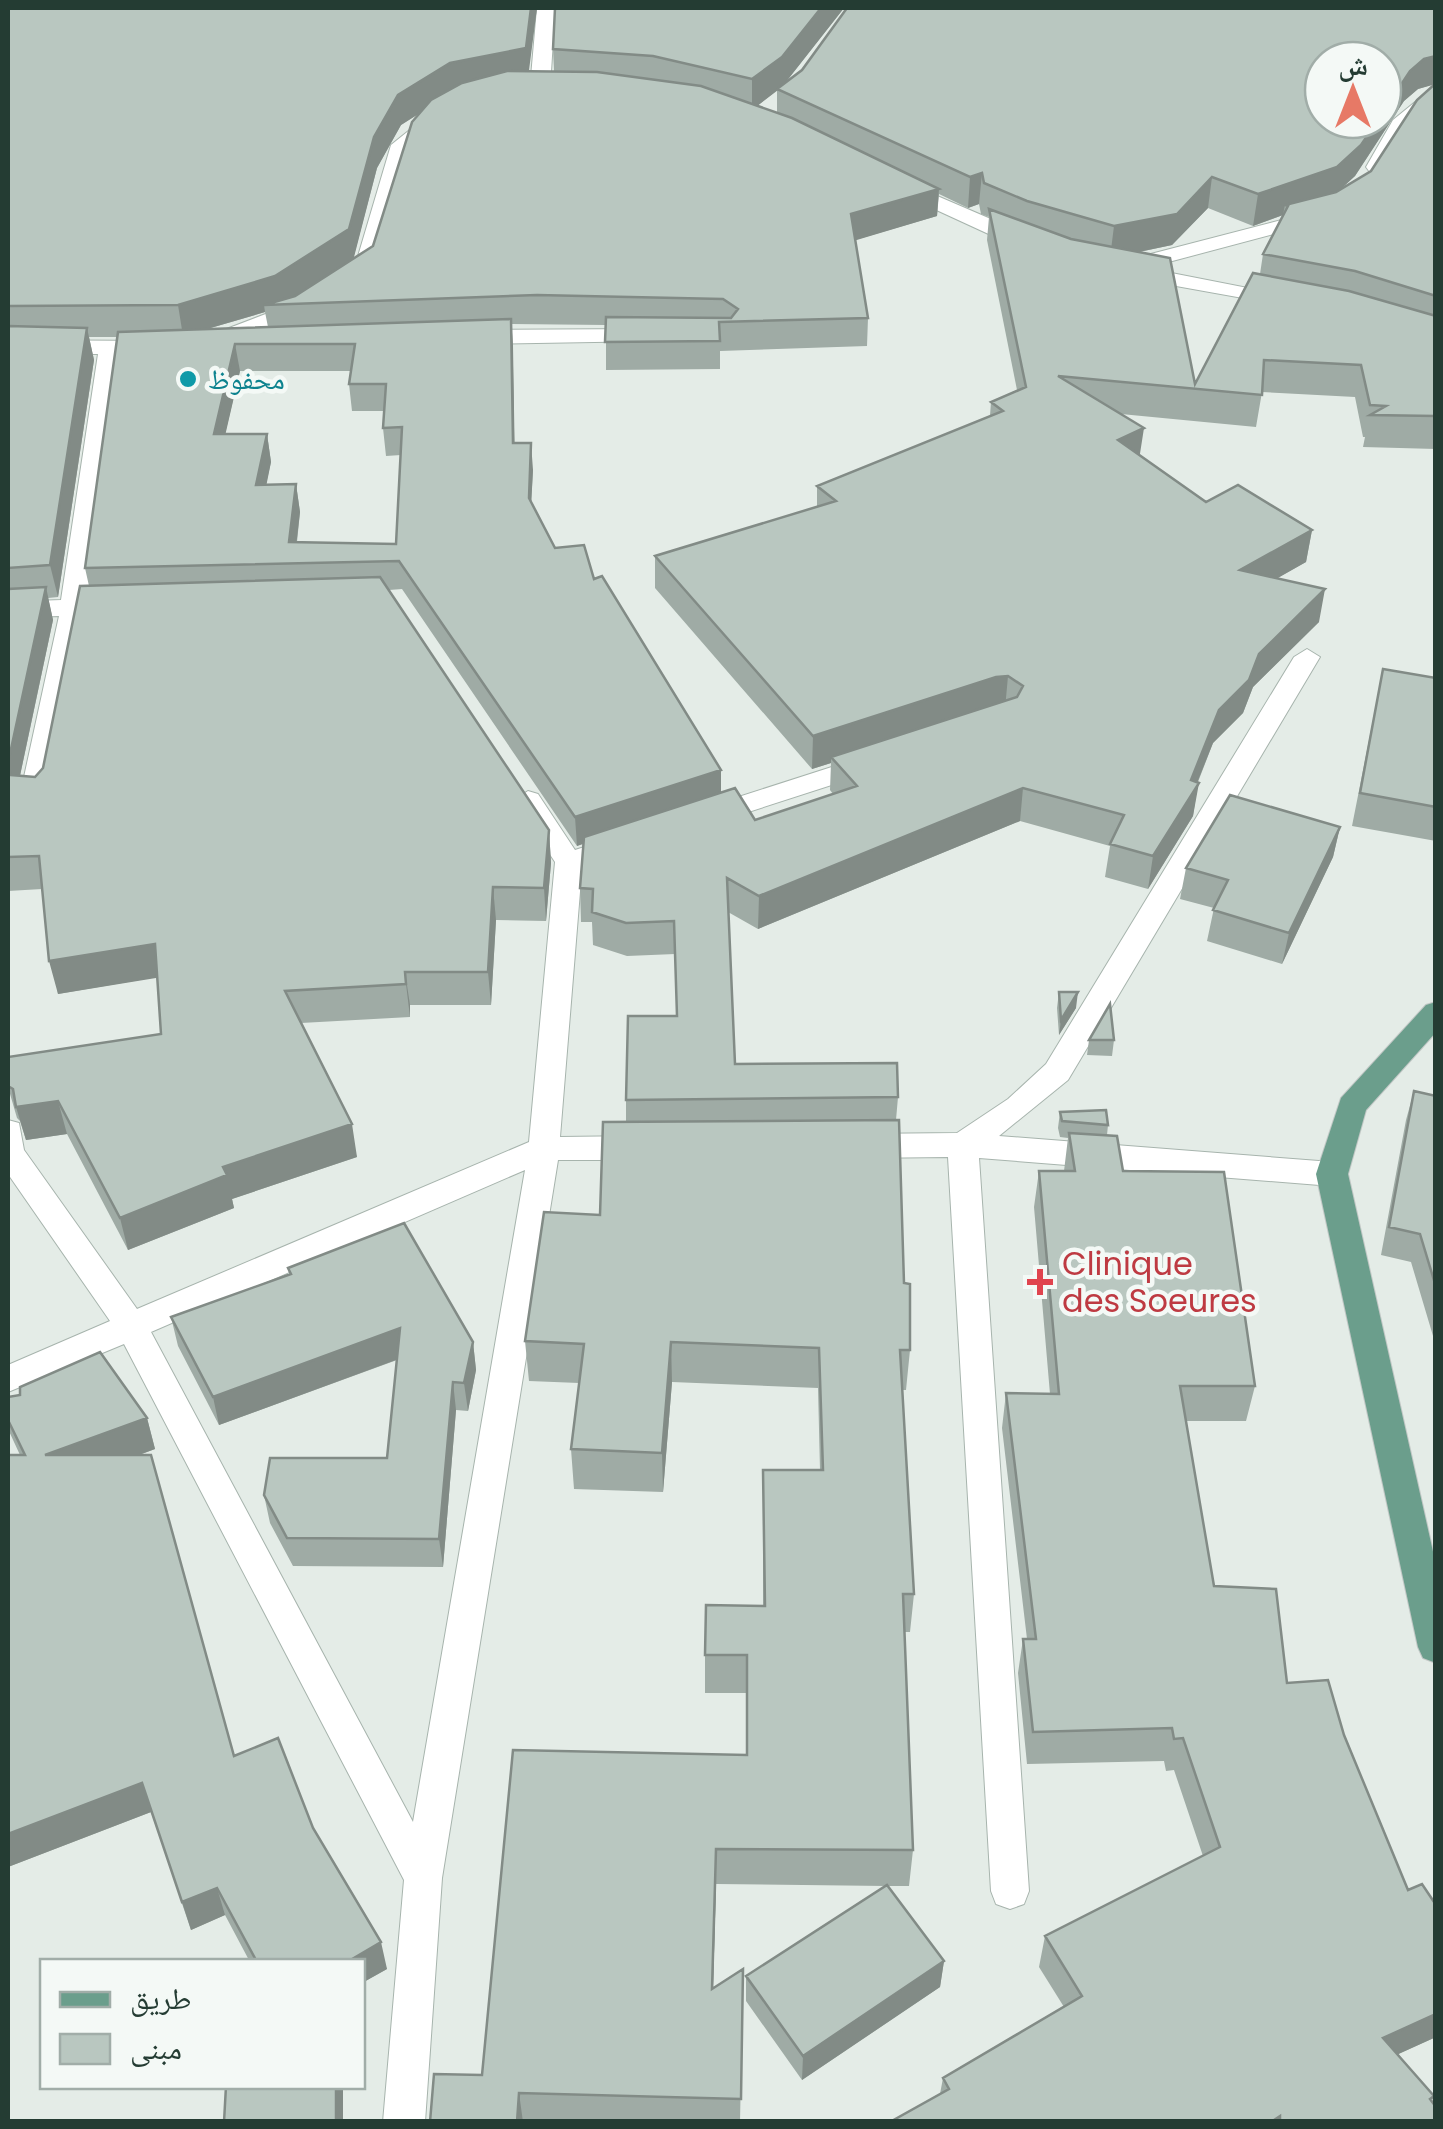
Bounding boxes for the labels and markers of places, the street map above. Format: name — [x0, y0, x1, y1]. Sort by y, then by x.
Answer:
place label: محفوظ — [208, 360, 285, 399]
marker: محفوظ — [177, 368, 199, 390]
place label: Clinique des Soeures — [1062, 1241, 1257, 1323]
marker: Clinique des Soeures — [1027, 1269, 1053, 1295]

